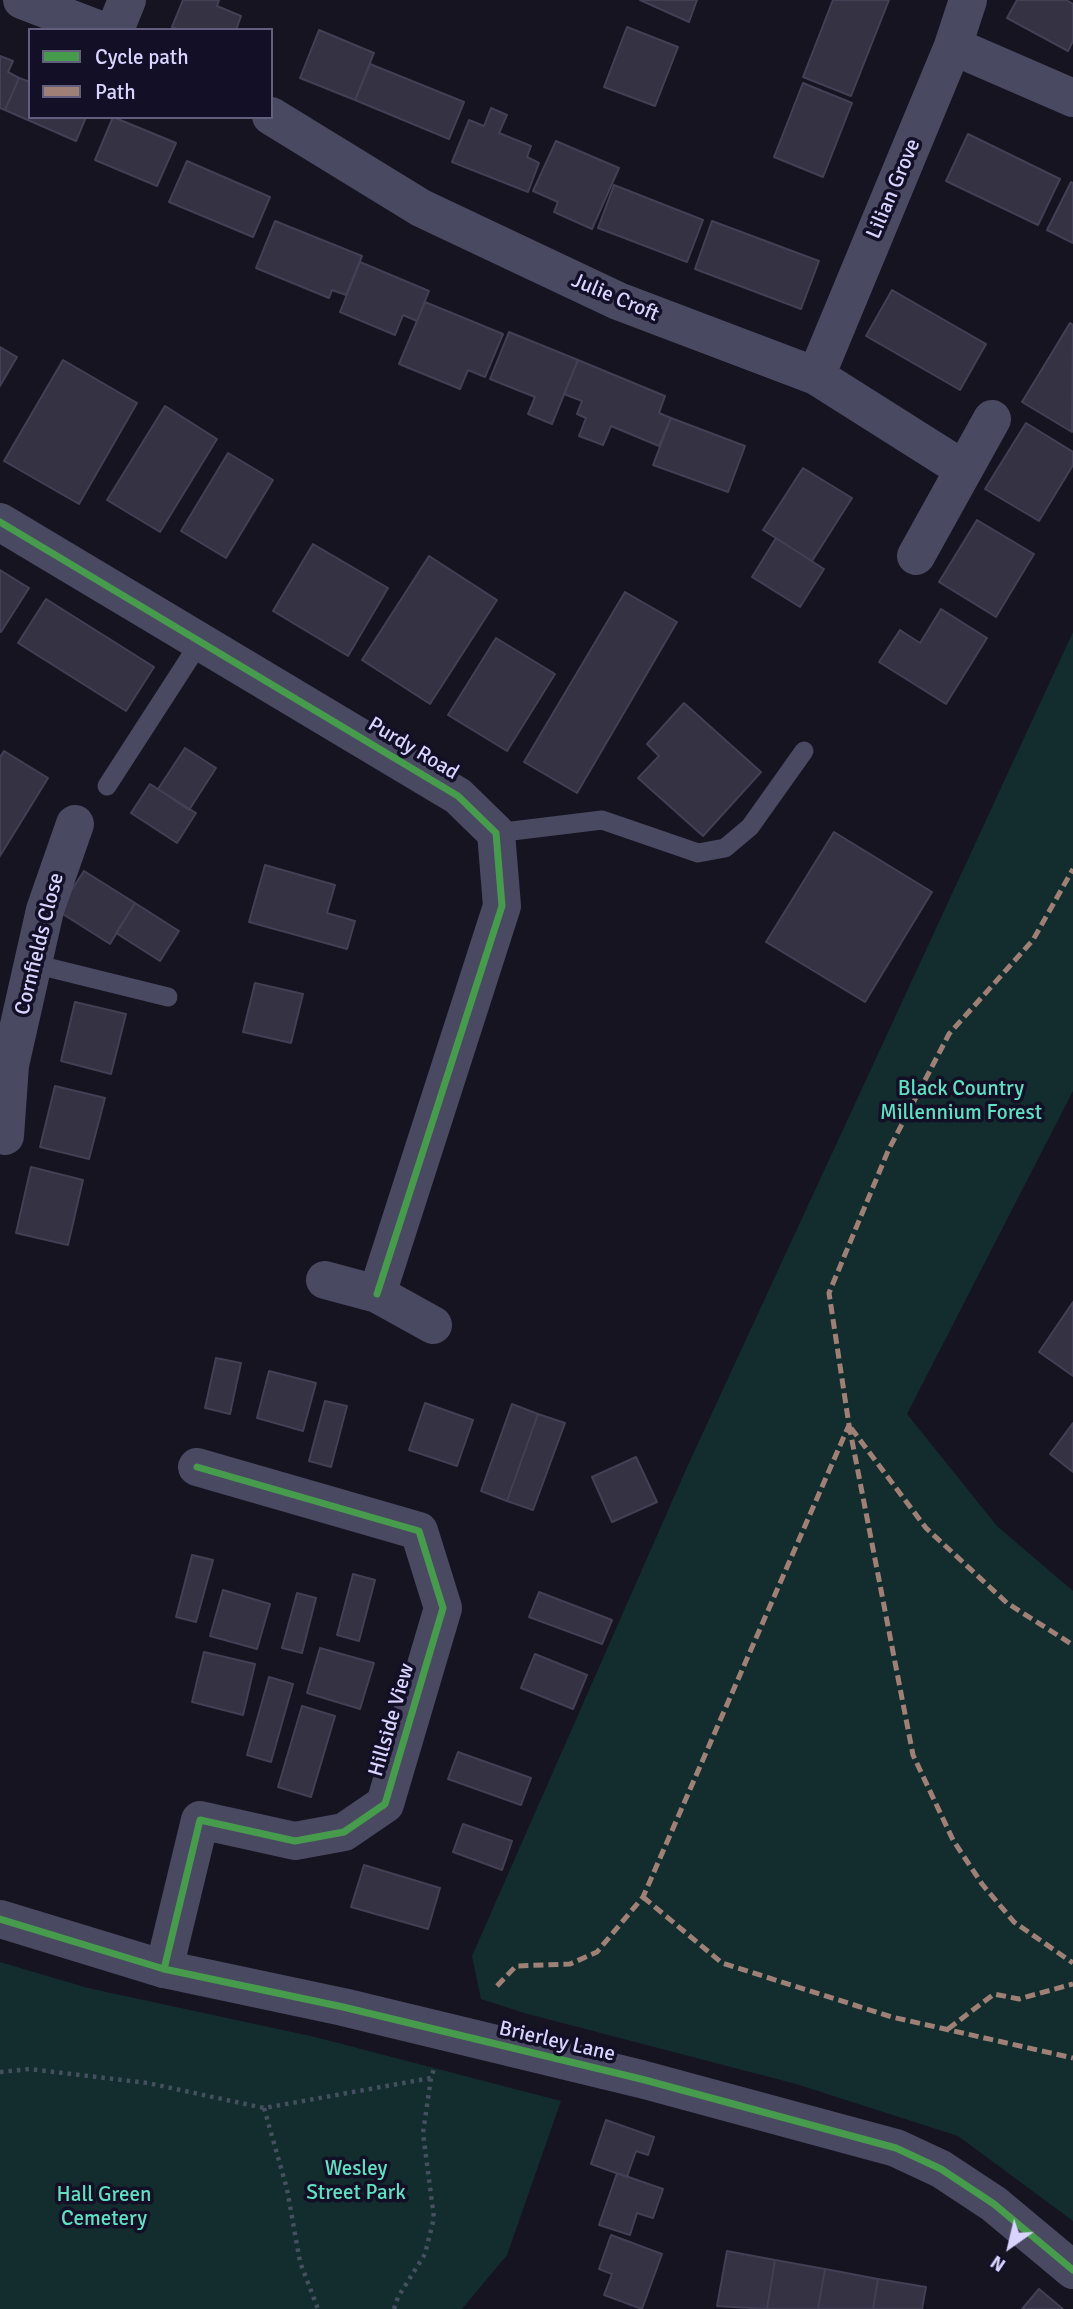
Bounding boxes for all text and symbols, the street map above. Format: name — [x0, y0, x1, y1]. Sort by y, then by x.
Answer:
legend — [28, 28, 273, 119]
text: Cycle path — [95, 44, 189, 70]
text: Path — [95, 79, 136, 105]
street label: Lilian Grove — [862, 135, 926, 243]
street label: Julie Croft — [568, 268, 662, 328]
street label: Purdy Road — [363, 712, 463, 786]
street label: Cornfields Close — [10, 870, 70, 1018]
park label: Black Country Millennium Forest — [880, 1076, 1042, 1126]
street label: Hillside View — [364, 1661, 420, 1779]
street label: Brierley Lane — [496, 2016, 618, 2068]
park label: Wesley Street Park — [306, 2156, 406, 2206]
park label: Hall Green Cemetery — [57, 2182, 151, 2232]
north arrow — [975, 2211, 1045, 2281]
text: N — [986, 2250, 1010, 2277]

